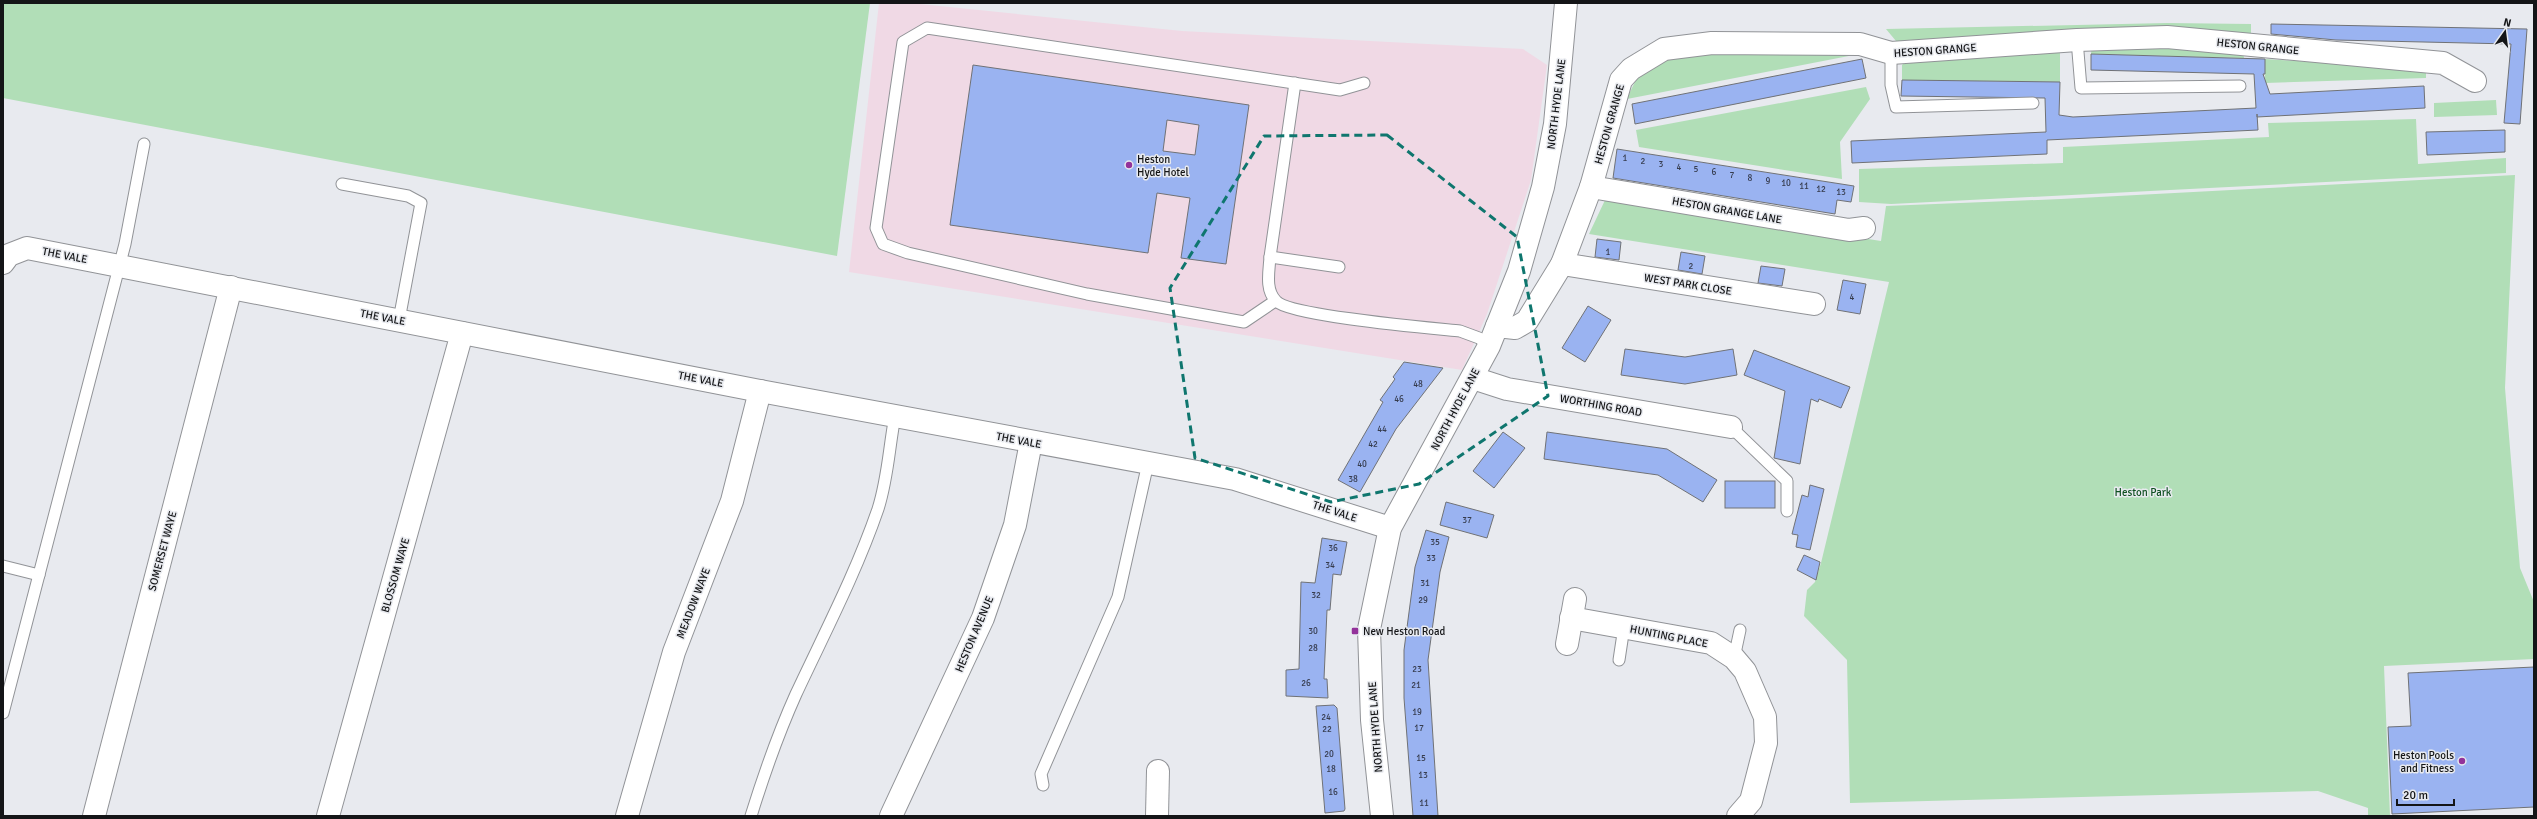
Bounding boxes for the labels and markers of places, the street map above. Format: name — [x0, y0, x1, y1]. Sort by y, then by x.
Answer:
place label: Heston Hyde Hotel — [1137, 153, 1189, 179]
marker: Heston Hyde Hotel — [1124, 160, 1134, 170]
place label: New Heston Road — [1363, 625, 1446, 638]
marker: New Heston Road — [1350, 626, 1360, 636]
place label: Heston Pools and Fitness — [2393, 749, 2454, 775]
marker: Heston Pools and Fitness — [2457, 756, 2467, 766]

